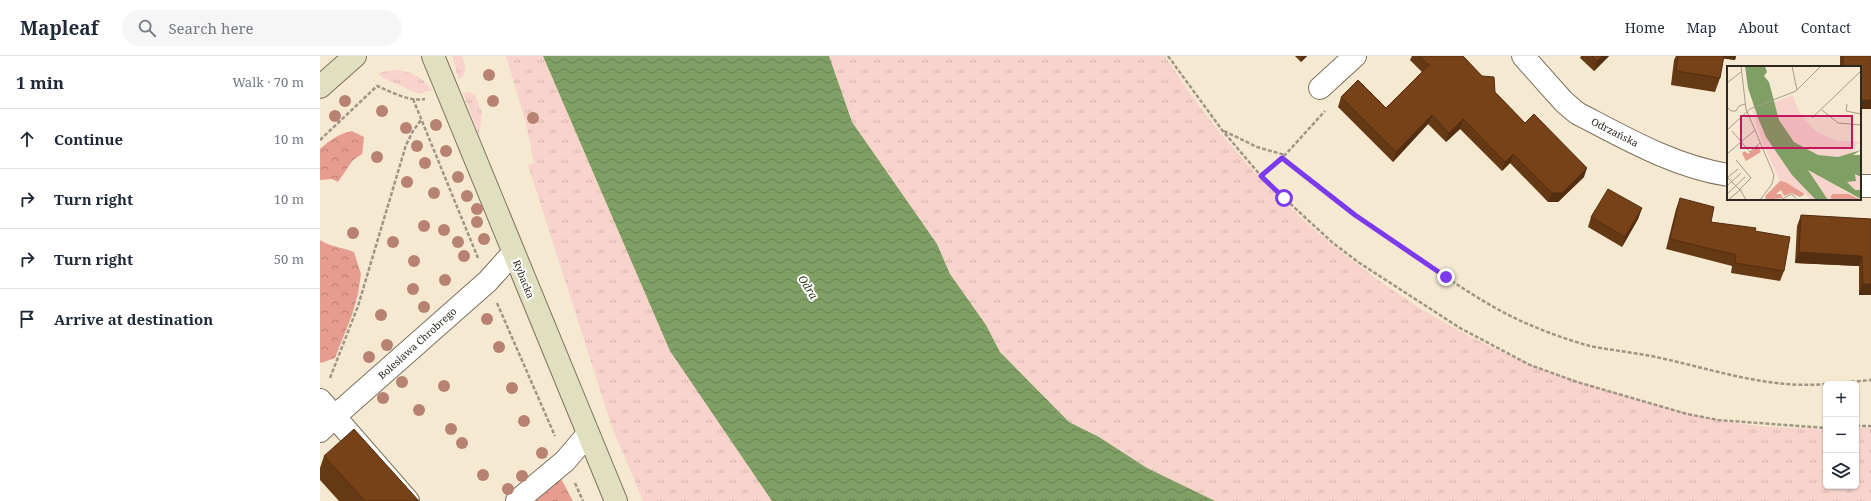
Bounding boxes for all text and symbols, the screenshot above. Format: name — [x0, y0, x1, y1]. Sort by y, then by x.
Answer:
search box — [122, 10, 402, 46]
text: Mapleaf — [20, 15, 98, 41]
icon: search — [136, 17, 158, 39]
text: Search here — [168, 18, 254, 38]
text: Home — [1625, 18, 1665, 37]
text: Map — [1687, 18, 1716, 37]
text: About — [1738, 18, 1779, 37]
text: Contact — [1801, 18, 1851, 37]
inset map — [1727, 66, 1861, 200]
text: 1 min — [16, 71, 64, 94]
text: Walk · 70 m — [232, 73, 304, 91]
street label: Odrzańska — [1589, 114, 1641, 150]
icon: ahead — [16, 128, 38, 150]
text: Continue — [54, 129, 123, 149]
text: 10 m — [274, 130, 304, 148]
icon: right — [16, 188, 38, 210]
text: Turn right — [54, 189, 133, 209]
route start — [1275, 189, 1293, 207]
text: 10 m — [274, 190, 304, 208]
icon: right — [16, 248, 38, 270]
text: Turn right — [54, 249, 133, 269]
text: 50 m — [274, 250, 304, 268]
street label: Rybacka — [510, 258, 538, 301]
route end — [1437, 268, 1455, 286]
water label: Odra — [795, 272, 822, 302]
street label: Bolesława Chrobrego — [375, 304, 459, 382]
icon: arrive — [16, 308, 38, 330]
text: Arrive at destination — [54, 309, 213, 329]
map controls — [1823, 381, 1859, 489]
button: + — [1823, 381, 1859, 417]
button: − — [1823, 417, 1859, 453]
button: layers — [1823, 453, 1859, 489]

